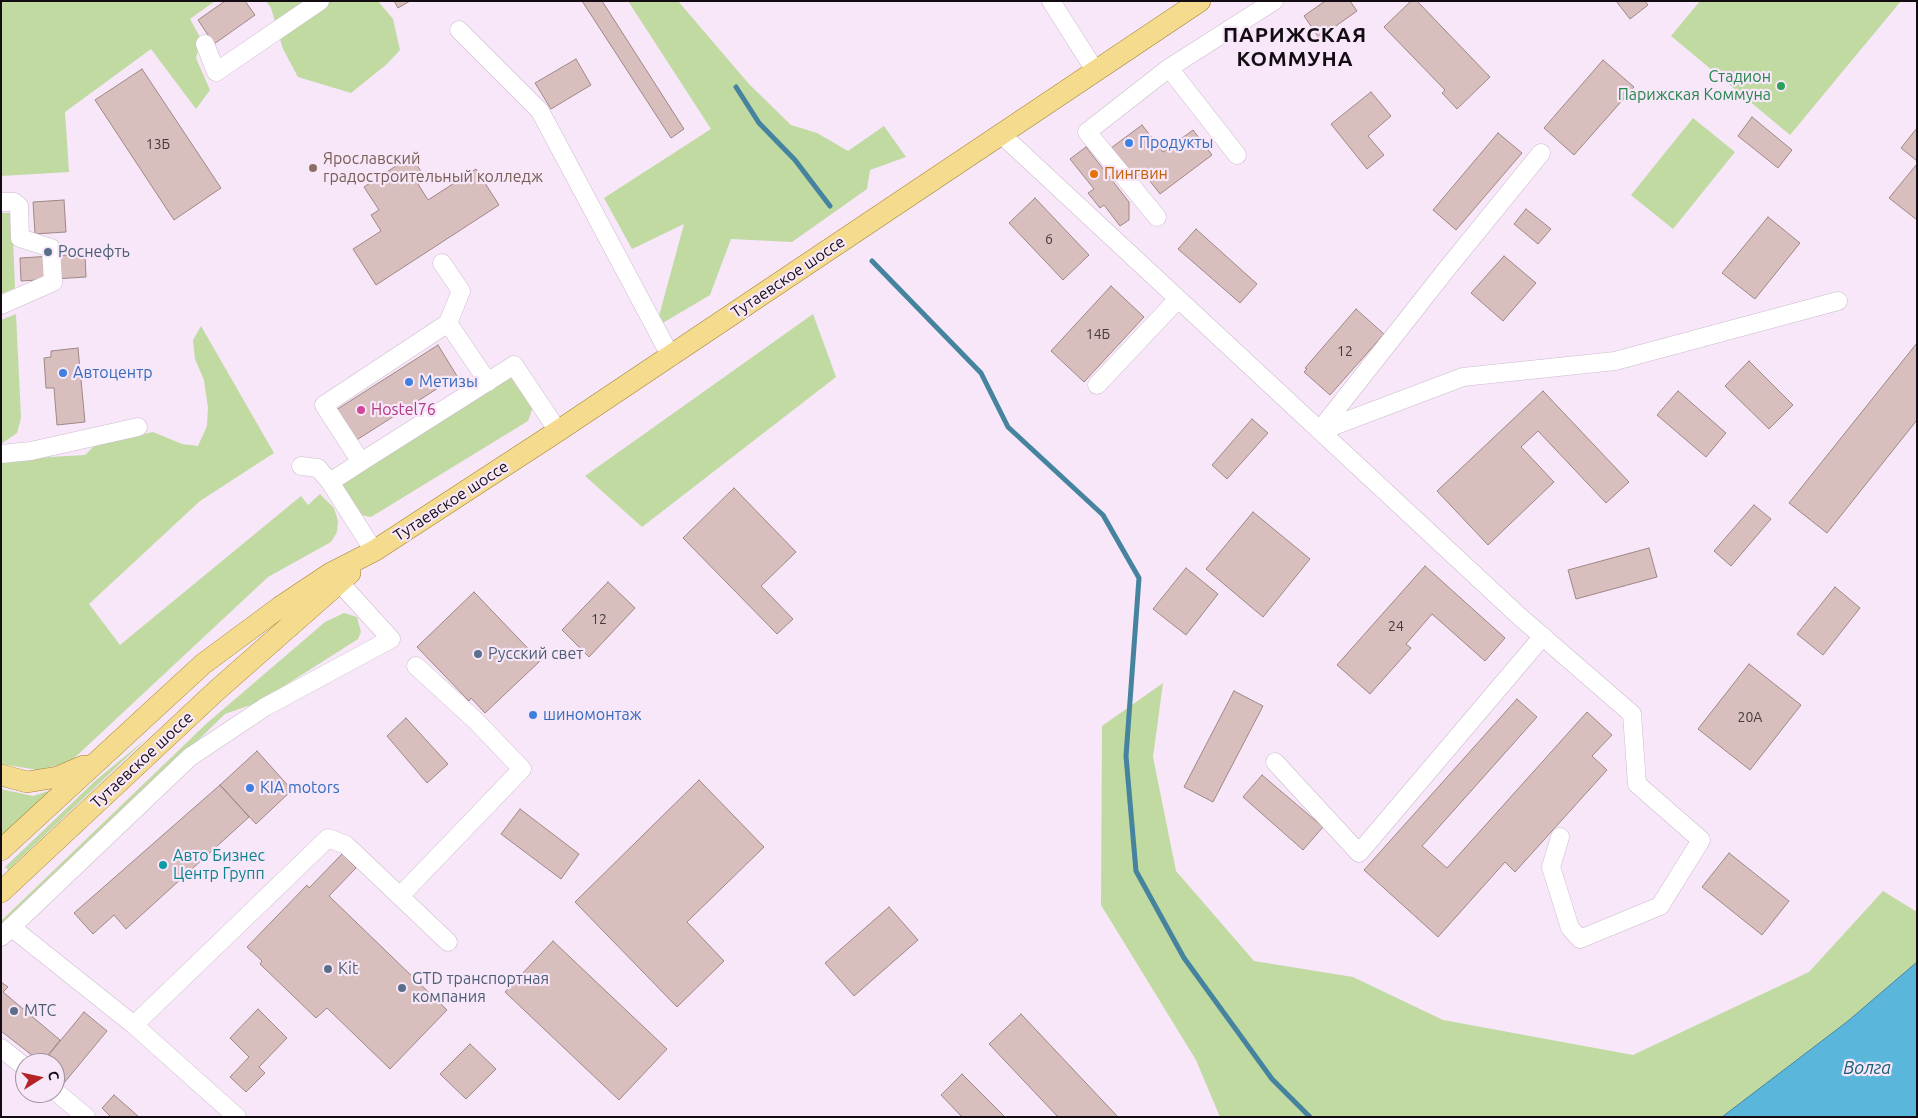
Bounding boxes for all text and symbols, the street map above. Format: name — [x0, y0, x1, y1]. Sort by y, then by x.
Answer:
district label: ПАРИЖСКАЯ КОММУНА — [1222, 22, 1368, 72]
place label: Стадион Парижская Коммуна — [1618, 67, 1771, 105]
marker: Стадион Парижская Коммуна — [1775, 80, 1787, 92]
place label: Продукты — [1139, 133, 1214, 153]
house number: 13Б — [146, 136, 170, 152]
marker: Продукты — [1123, 137, 1135, 149]
place label: Ярославский градостроительный колледж — [323, 149, 543, 187]
marker: Ярославский градостроительный колледж — [307, 162, 319, 174]
place label: Пингвин — [1104, 164, 1168, 184]
marker: Пингвин — [1088, 168, 1100, 180]
house number: 6 — [1045, 231, 1053, 247]
street label: Тутаевское шоссе — [727, 232, 849, 322]
place label: Роснефть — [58, 242, 130, 262]
marker: Роснефть — [42, 246, 54, 258]
house number: 14Б — [1086, 326, 1110, 342]
house number: 12 — [1337, 343, 1353, 359]
place label: Автоцентр — [73, 363, 153, 383]
marker: Автоцентр — [57, 367, 69, 379]
place label: Метизы — [419, 372, 478, 392]
marker: Метизы — [403, 376, 415, 388]
place label: Hostel76 — [371, 400, 436, 420]
marker: Hostel76 — [355, 404, 367, 416]
street label: Тутаевское шоссе — [390, 457, 512, 545]
house number: 12 — [591, 611, 607, 627]
house number: 24 — [1388, 618, 1404, 634]
place label: Русский свет — [488, 644, 583, 664]
marker: Русский свет — [472, 648, 484, 660]
place label: шиномонтаж — [543, 705, 642, 725]
street label: Тутаевское шоссе — [87, 708, 197, 812]
marker: шиномонтаж — [527, 709, 539, 721]
house number: 20А — [1738, 709, 1762, 725]
place label: KIA motors — [260, 778, 340, 798]
marker: KIA motors — [244, 782, 256, 794]
place label: Авто Бизнес Центр Групп — [173, 846, 265, 884]
marker: Авто Бизнес Центр Групп — [157, 859, 169, 871]
place label: Kit — [338, 959, 358, 979]
marker: Kit — [322, 963, 334, 975]
place label: GTD транспортная компания — [412, 969, 549, 1007]
marker: GTD транспортная компания — [396, 982, 408, 994]
place label: МТС — [24, 1001, 56, 1021]
marker: МТС — [8, 1005, 20, 1017]
north arrow — [15, 1053, 65, 1103]
water label: Волга — [1843, 1057, 1891, 1079]
text: С — [45, 1070, 62, 1081]

